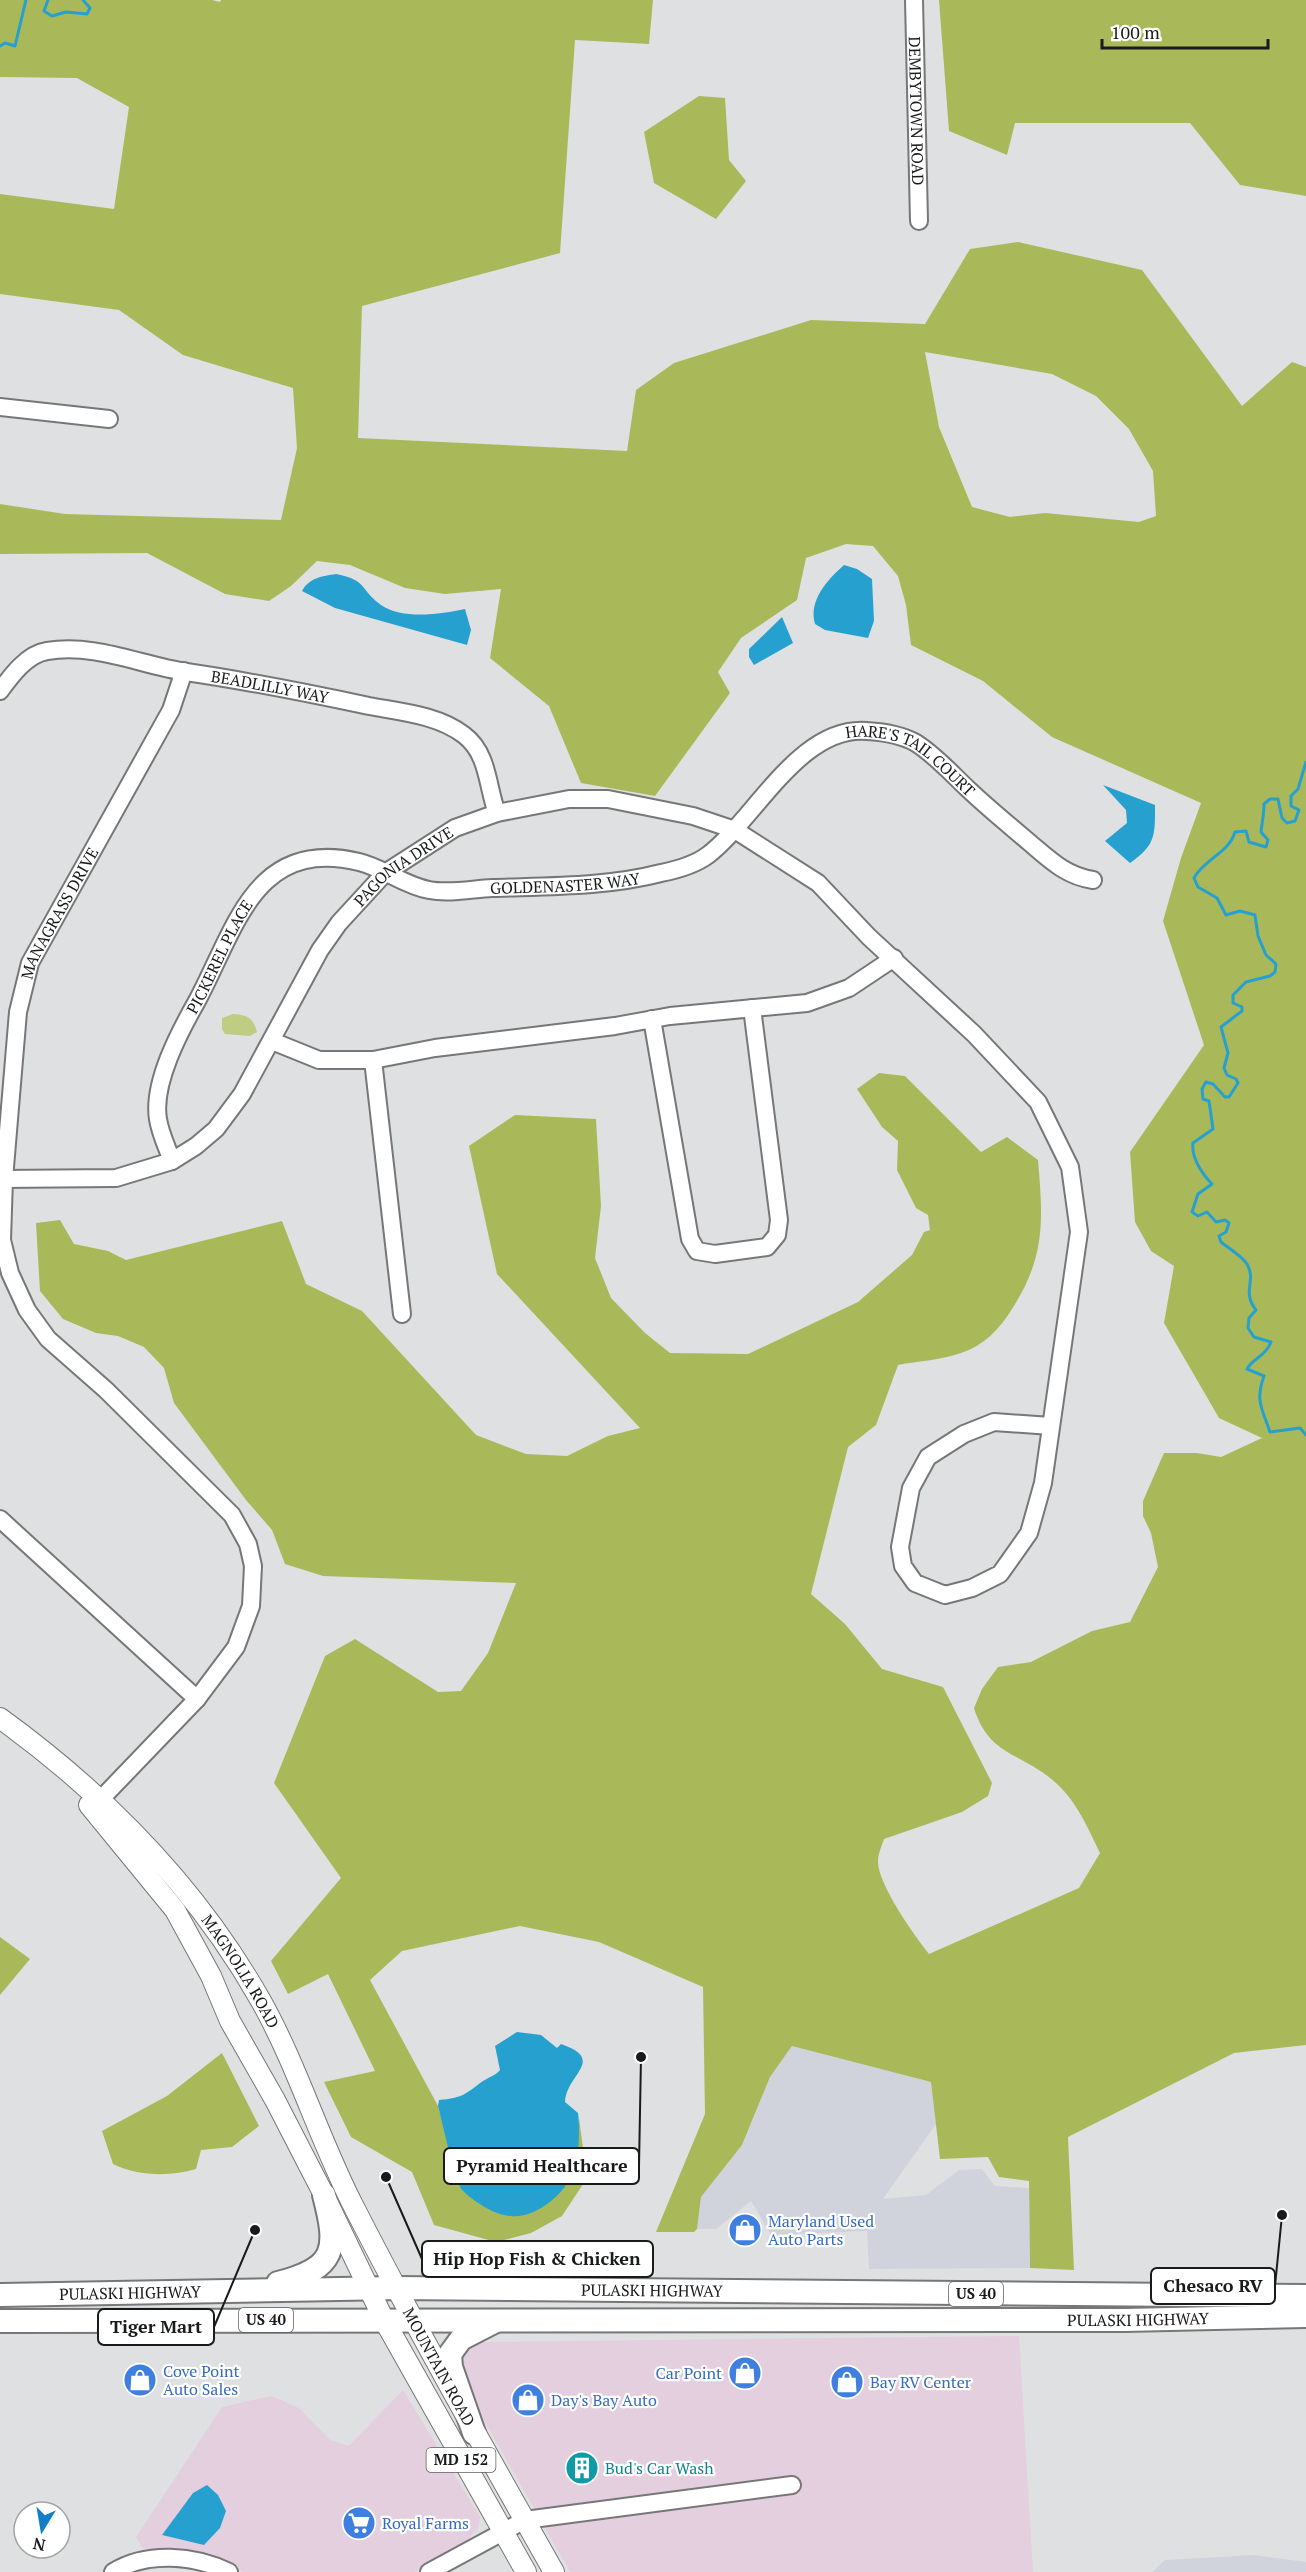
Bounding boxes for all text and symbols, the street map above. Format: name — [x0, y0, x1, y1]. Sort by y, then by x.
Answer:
scale bar — [1102, 12, 1268, 50]
text: 100 m — [1111, 20, 1160, 44]
street label: DEMBYTOWN ROAD — [904, 36, 929, 186]
street label: BEADLILLY WAY — [210, 665, 331, 708]
street label: HARE'S TAIL COURT — [844, 720, 980, 801]
street label: PAGONIA DRIVE — [349, 821, 457, 911]
street label: MANAGRASS DRIVE — [15, 843, 103, 981]
street label: GOLDENASTER WAY — [490, 867, 642, 899]
street label: PICKEREL PLACE — [181, 895, 258, 1018]
street label: MAGNOLIA ROAD — [197, 1910, 284, 2032]
callout: Pyramid Healthcare — [444, 2148, 639, 2184]
text: Pyramid Healthcare — [456, 2153, 628, 2177]
place label: Maryland Used Auto Parts — [768, 2210, 874, 2250]
shop icon: Maryland Used Auto Parts — [727, 2212, 763, 2248]
callout: Hip Hop Fish & Chicken — [422, 2241, 653, 2277]
text: Hip Hop Fish & Chicken — [433, 2246, 641, 2270]
callout: Chesaco RV — [1151, 2268, 1275, 2304]
text: Chesaco RV — [1163, 2273, 1263, 2297]
street label: PULASKI HIGHWAY — [581, 2279, 724, 2302]
street label: PULASKI HIGHWAY — [59, 2280, 202, 2305]
road number: US 40 — [949, 2282, 1003, 2306]
street label: MOUNTAIN ROAD — [398, 2304, 480, 2430]
street label: PULASKI HIGHWAY — [1067, 2307, 1210, 2331]
road number: US 40 — [239, 2308, 293, 2332]
callout: Tiger Mart — [98, 2309, 214, 2345]
text: Tiger Mart — [110, 2314, 202, 2338]
shop icon: Car Point — [727, 2355, 763, 2391]
place label: Cove Point Auto Sales — [163, 2360, 239, 2400]
shop icon: Cove Point Auto Sales — [122, 2362, 158, 2398]
place label: Car Point — [655, 2362, 722, 2384]
shop icon: Bay RV Center — [829, 2364, 865, 2400]
place label: Bay RV Center — [870, 2371, 972, 2393]
shop icon: Day's Bay Auto — [510, 2382, 546, 2418]
place label: Day's Bay Auto — [551, 2389, 657, 2411]
road number: MD 152 — [426, 2448, 496, 2472]
building icon: Bud's Car Wash — [564, 2450, 600, 2486]
place label: Bud's Car Wash — [605, 2457, 714, 2479]
north arrow — [12, 2500, 72, 2560]
supermarket icon: Royal Farms — [341, 2505, 377, 2541]
place label: Royal Farms — [382, 2512, 469, 2534]
text: N — [31, 2533, 47, 2557]

